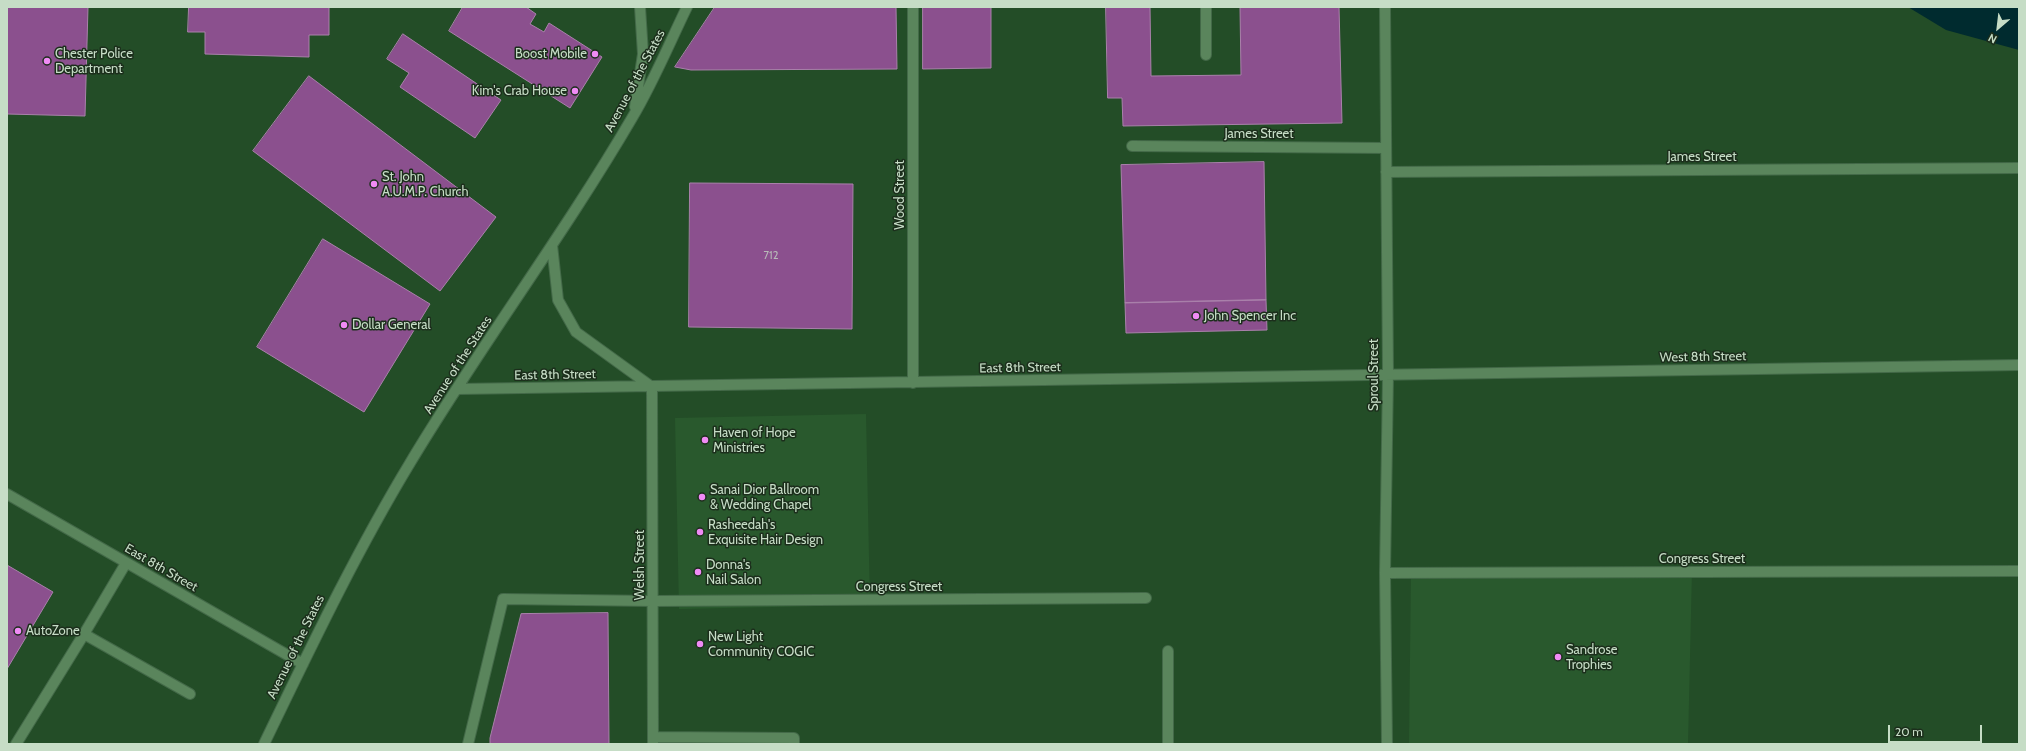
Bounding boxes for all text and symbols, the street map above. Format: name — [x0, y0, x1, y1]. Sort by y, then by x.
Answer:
north arrow — [1978, 8, 2018, 48]
street label: Avenue of the States — [601, 27, 669, 135]
text: N — [1986, 31, 1999, 47]
place label: Chester Police Department — [55, 46, 133, 77]
place label: Boost Mobile — [515, 46, 587, 62]
marker: Boost Mobile — [590, 49, 600, 59]
marker: Chester Police Department — [42, 56, 52, 66]
place label: Kim's Crab House — [472, 83, 567, 99]
marker: Kim's Crab House — [570, 86, 580, 96]
street label: James Street — [1224, 126, 1294, 142]
street label: James Street — [1667, 149, 1737, 165]
street label: Wood Street — [892, 160, 908, 230]
place label: St. John A.U.M.P. Church — [382, 169, 469, 200]
marker: St. John A.U.M.P. Church — [369, 179, 379, 189]
house number: 712 — [764, 249, 778, 263]
place label: John Spencer Inc — [1204, 308, 1296, 324]
marker: John Spencer Inc — [1191, 311, 1201, 321]
street label: Avenue of the States — [420, 313, 496, 417]
place label: Dollar General — [352, 317, 431, 333]
marker: Dollar General — [339, 320, 349, 330]
street label: Sproul Street — [1366, 339, 1382, 411]
street label: West 8th Street — [1659, 348, 1747, 366]
street label: East 8th Street — [979, 359, 1061, 377]
street label: East 8th Street — [514, 366, 596, 384]
place label: Haven of Hope Ministries — [713, 425, 796, 456]
marker: Haven of Hope Ministries — [700, 435, 710, 445]
place label: Sanai Dior Ballroom & Wedding Chapel — [710, 482, 819, 513]
marker: Sanai Dior Ballroom & Wedding Chapel — [697, 492, 707, 502]
place label: Rasheedah's Exquisite Hair Design — [708, 517, 823, 548]
marker: Rasheedah's Exquisite Hair Design — [695, 527, 705, 537]
street label: Welsh Street — [632, 530, 648, 600]
street label: East 8th Street — [122, 541, 200, 595]
street label: Congress Street — [1659, 551, 1745, 567]
place label: Donna's Nail Salon — [706, 557, 761, 588]
marker: Donna's Nail Salon — [693, 567, 703, 577]
street label: Congress Street — [856, 579, 942, 595]
street label: Avenue of the States — [264, 592, 328, 702]
place label: AutoZone — [26, 623, 80, 639]
marker: AutoZone — [13, 626, 23, 636]
place label: New Light Community COGIC — [708, 629, 814, 660]
marker: New Light Community COGIC — [695, 639, 705, 649]
place label: Sandrose Trophies — [1566, 642, 1617, 673]
marker: Sandrose Trophies — [1553, 652, 1563, 662]
scale bar — [1890, 717, 1984, 743]
text: 20 m — [1895, 724, 1923, 739]

